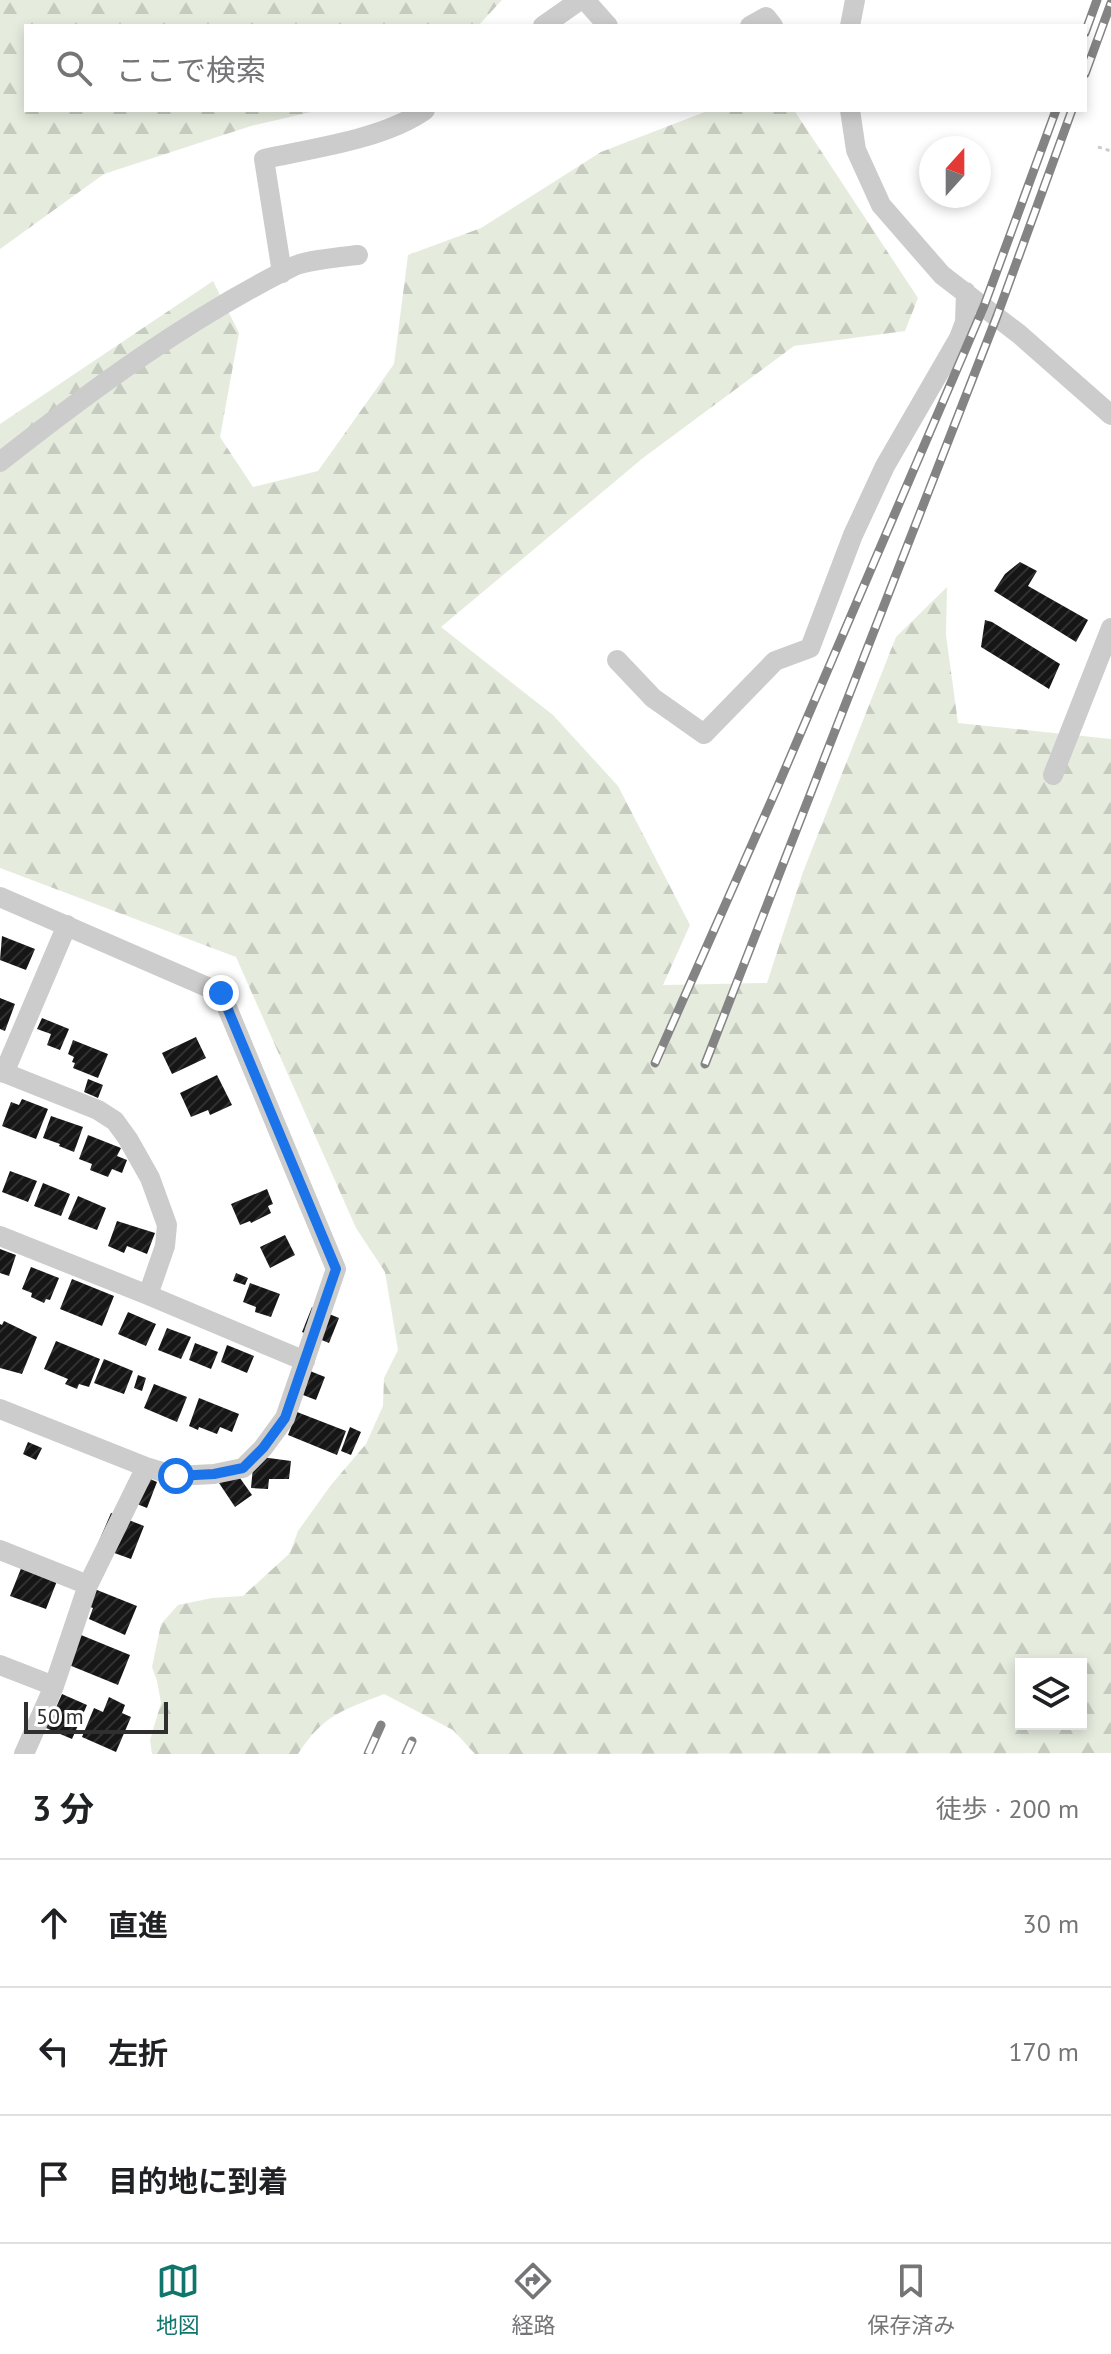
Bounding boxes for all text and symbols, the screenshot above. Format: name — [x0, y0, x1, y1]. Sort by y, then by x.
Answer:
search box — [24, 24, 1087, 112]
icon: search — [52, 46, 96, 90]
text: ここで検索 — [116, 50, 266, 89]
north arrow — [919, 136, 991, 208]
route end — [203, 975, 239, 1011]
route start — [158, 1458, 194, 1494]
map controls — [1015, 1658, 1087, 1730]
button: layers — [1015, 1658, 1087, 1730]
scale bar — [24, 1698, 168, 1734]
text: 50 m — [36, 1702, 84, 1730]
text: 3 分 — [32, 1786, 94, 1830]
text: 徒歩 · 200 m — [936, 1792, 1079, 1825]
icon: ahead — [32, 1901, 76, 1945]
text: 直進 — [108, 1905, 168, 1944]
text: 30 m — [1023, 1907, 1079, 1940]
icon: left — [32, 2029, 76, 2073]
text: 左折 — [108, 2033, 168, 2072]
text: 170 m — [1008, 2035, 1079, 2068]
icon: arrive — [32, 2157, 76, 2201]
text: 目的地に到着 — [108, 2161, 288, 2200]
tab: 地図 — [156, 2259, 200, 2339]
tab: 経路 — [511, 2259, 555, 2339]
tab: 保存済み — [867, 2259, 955, 2339]

